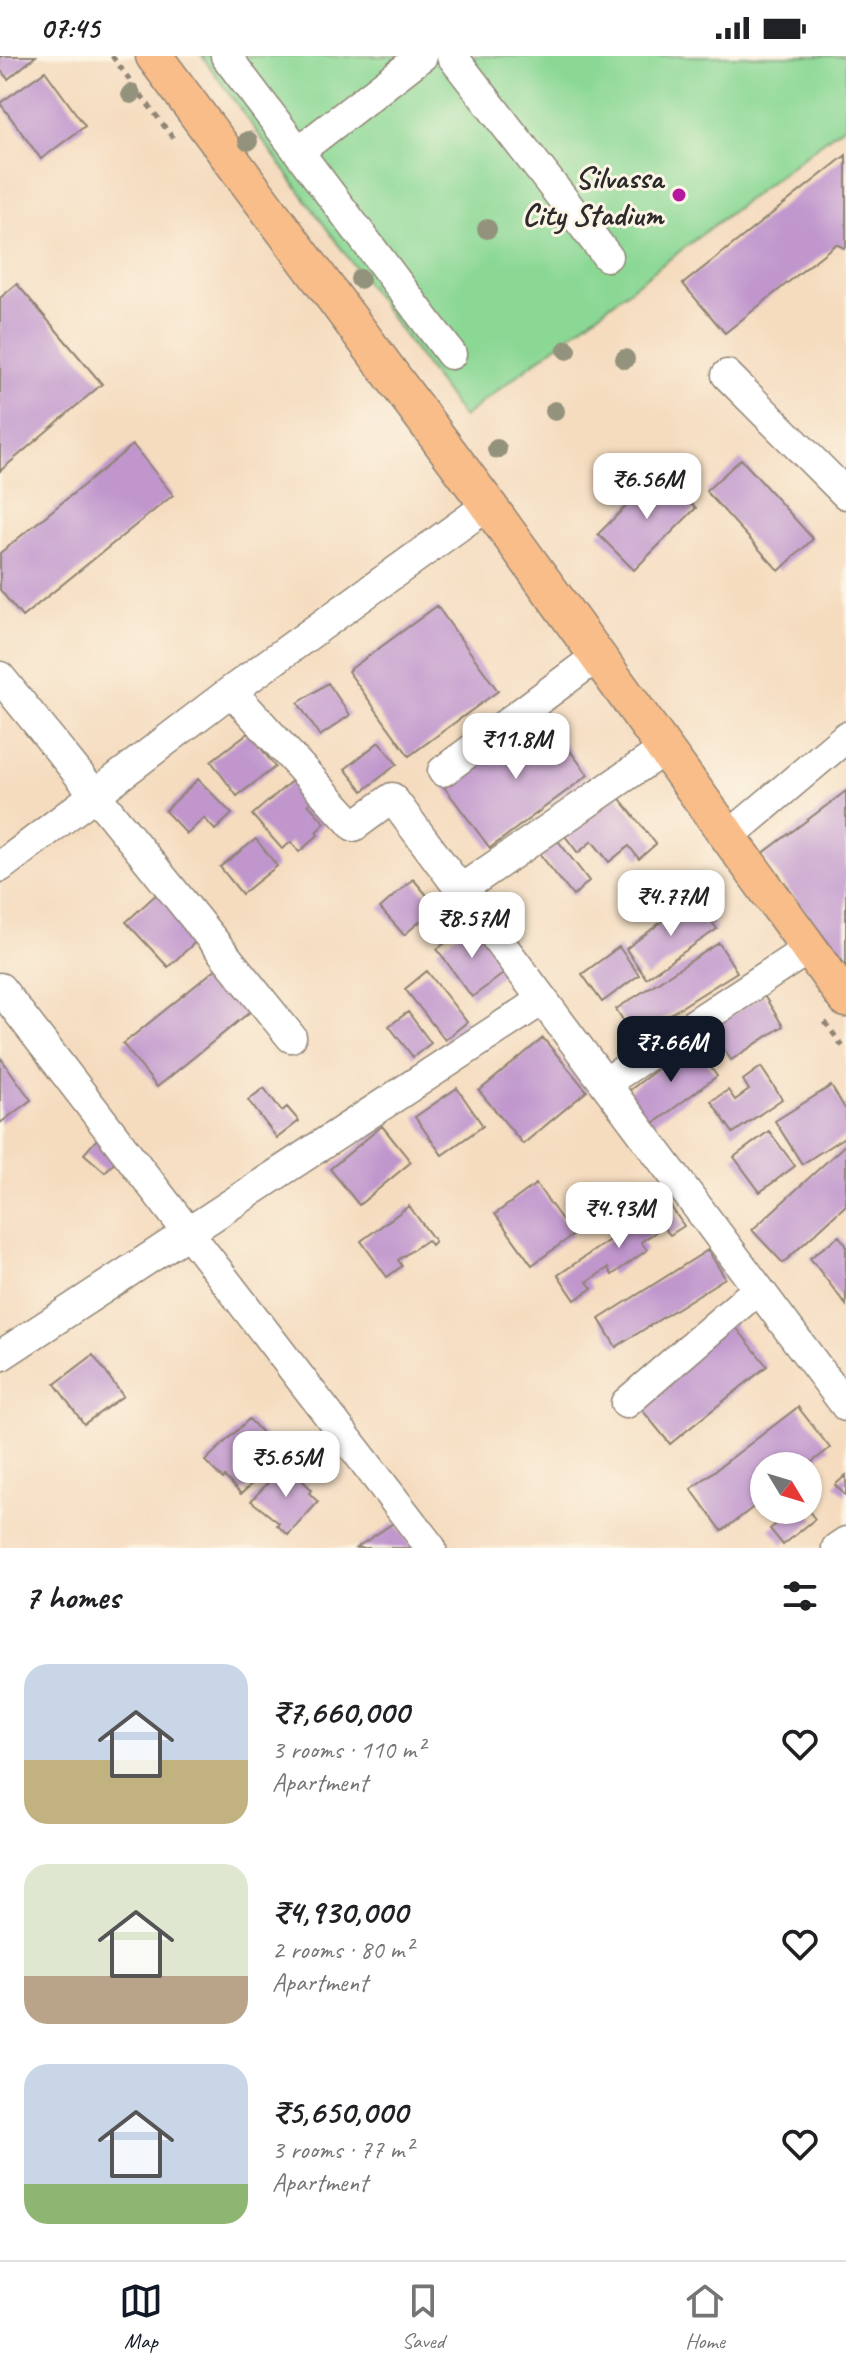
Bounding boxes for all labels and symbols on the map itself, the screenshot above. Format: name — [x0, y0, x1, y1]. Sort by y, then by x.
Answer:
place label: Silvassa City Stadium — [522, 157, 666, 235]
marker: Silvassa City Stadium — [670, 186, 688, 204]
pin: ₹6.56M — [582, 453, 712, 521]
pin: ₹11.8M — [451, 713, 581, 781]
pin: ₹4.77M — [606, 870, 736, 938]
pin: ₹8.57M — [407, 892, 537, 960]
pin: ₹7.66M — [606, 1016, 736, 1084]
pin: ₹4.93M — [554, 1182, 684, 1250]
pin: ₹5.65M — [221, 1431, 351, 1499]
north arrow — [750, 1452, 822, 1524]

